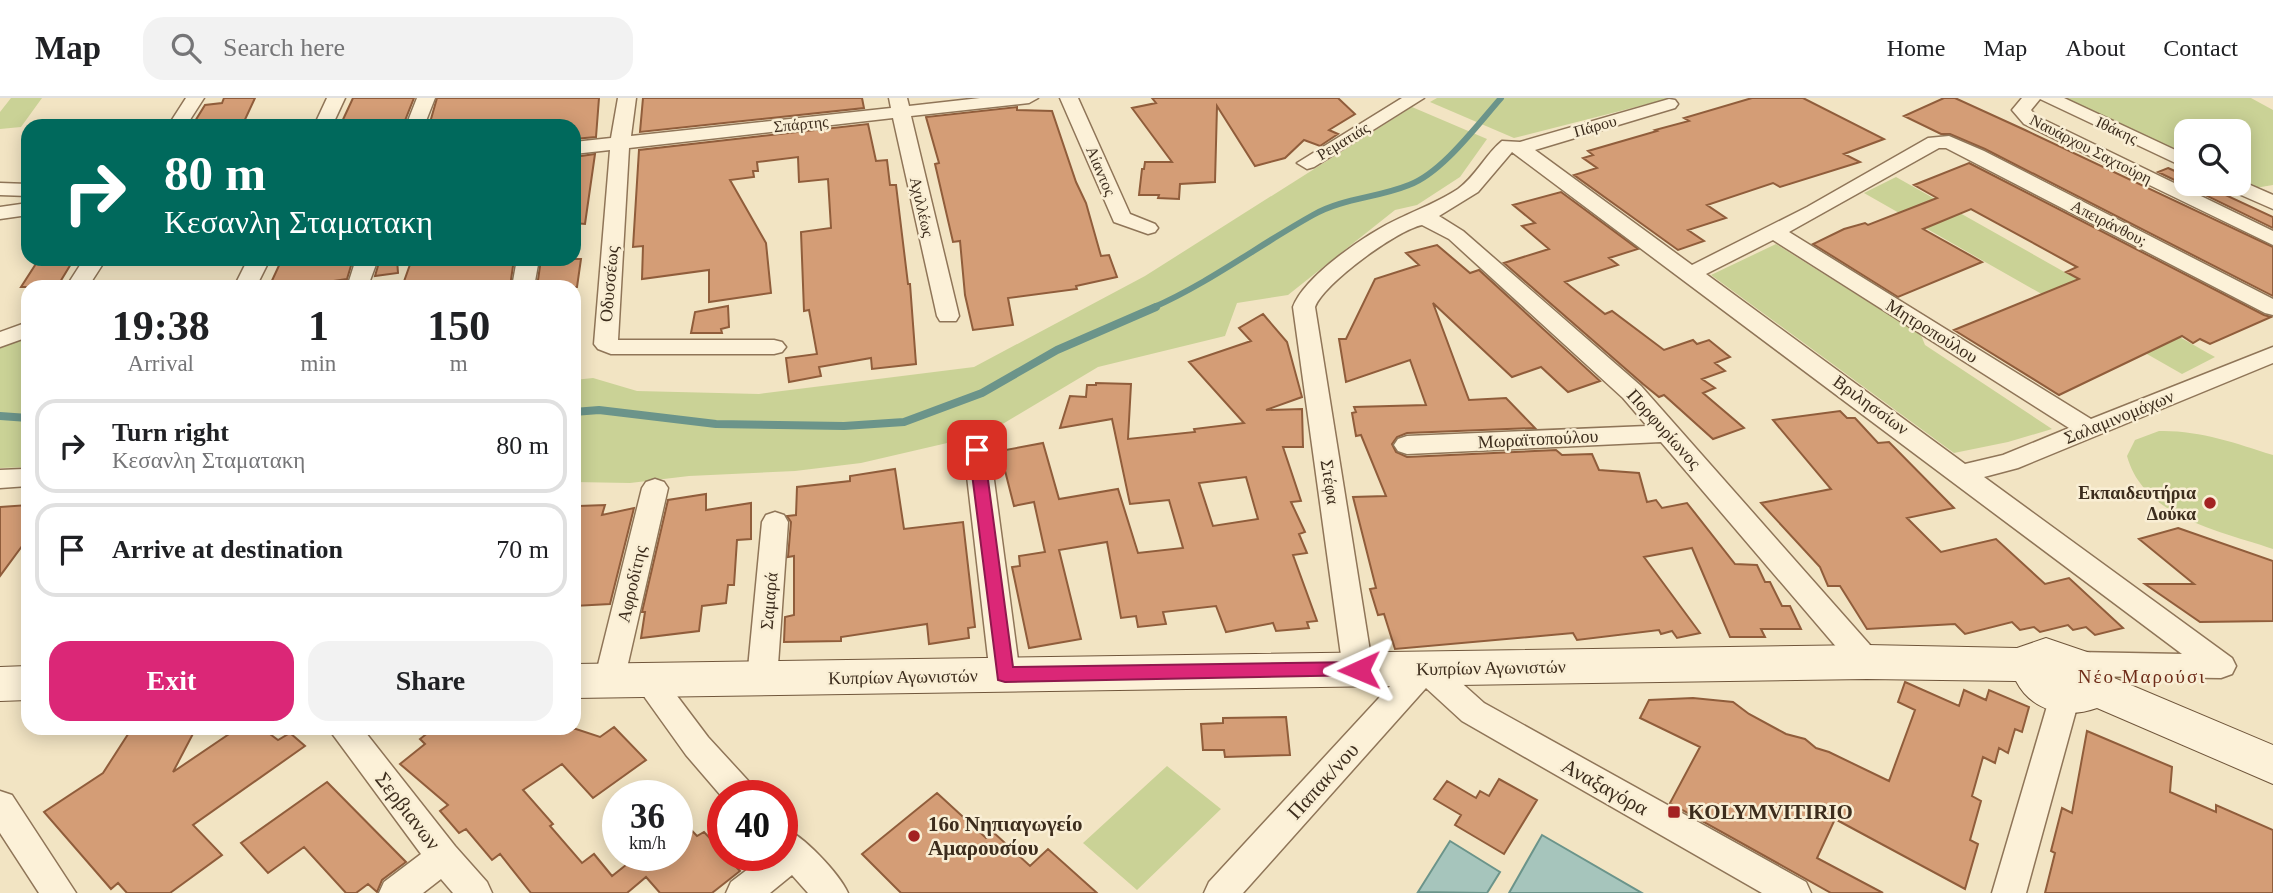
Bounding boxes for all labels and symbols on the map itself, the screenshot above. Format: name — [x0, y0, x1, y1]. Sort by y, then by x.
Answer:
street label: Ναυάρχου Σαχτούρη — [2027, 111, 2155, 188]
street label: Πάρου — [1572, 112, 1619, 141]
street label: Σπάρτης — [773, 113, 830, 136]
street label: Ιθάκης — [2093, 113, 2141, 148]
street label: Ρεματιάς — [1314, 118, 1373, 164]
street label: Αίαντος — [1083, 144, 1119, 199]
street label: Αχιλλέως — [906, 175, 937, 239]
street label: Απειράνθου; — [2068, 197, 2150, 250]
street label: Οδυσσέως — [596, 245, 622, 323]
street label: Μητροπούλου — [1882, 295, 1982, 367]
street label: Βριλησσίων — [1830, 371, 1912, 439]
street label: Πορφυρίωνος — [1623, 385, 1705, 473]
street label: Σαλαμινομάχων — [2061, 386, 2177, 448]
pin — [947, 420, 1007, 480]
street label: Μωραϊτοπούλου — [1477, 426, 1599, 452]
street label: Στέφα — [1317, 458, 1343, 506]
place label: Εκπαιδευτήρια Δούκα — [2078, 483, 2196, 524]
marker: Εκπαιδευτήρια Δούκα — [2202, 495, 2218, 511]
street label: Αφροδίτης — [613, 544, 651, 624]
street label: Σαμαρά — [757, 571, 782, 630]
position arrow — [1322, 633, 1396, 707]
street label: Κυπρίων Αγωνιστών — [1416, 657, 1566, 679]
street label: Κυπρίων Αγωνιστών — [828, 666, 978, 688]
district label: Νέο Μαρούσι — [2078, 666, 2206, 687]
street label: Παπακ/νου — [1282, 738, 1364, 824]
street label: Αναξαγόρα — [1558, 753, 1652, 821]
street label: Σερβιανων — [370, 767, 446, 855]
speed limit sign: 40 — [707, 780, 798, 871]
place label: KOLYMVITIRIO — [1688, 800, 1853, 824]
marker: KOLYMVITIRIO — [1666, 804, 1682, 820]
place label: 16ο Νηπιαγωγείο Αμαρουσίου — [928, 812, 1083, 860]
marker: 16ο Νηπιαγωγείο Αμαρουσίου — [906, 828, 922, 844]

